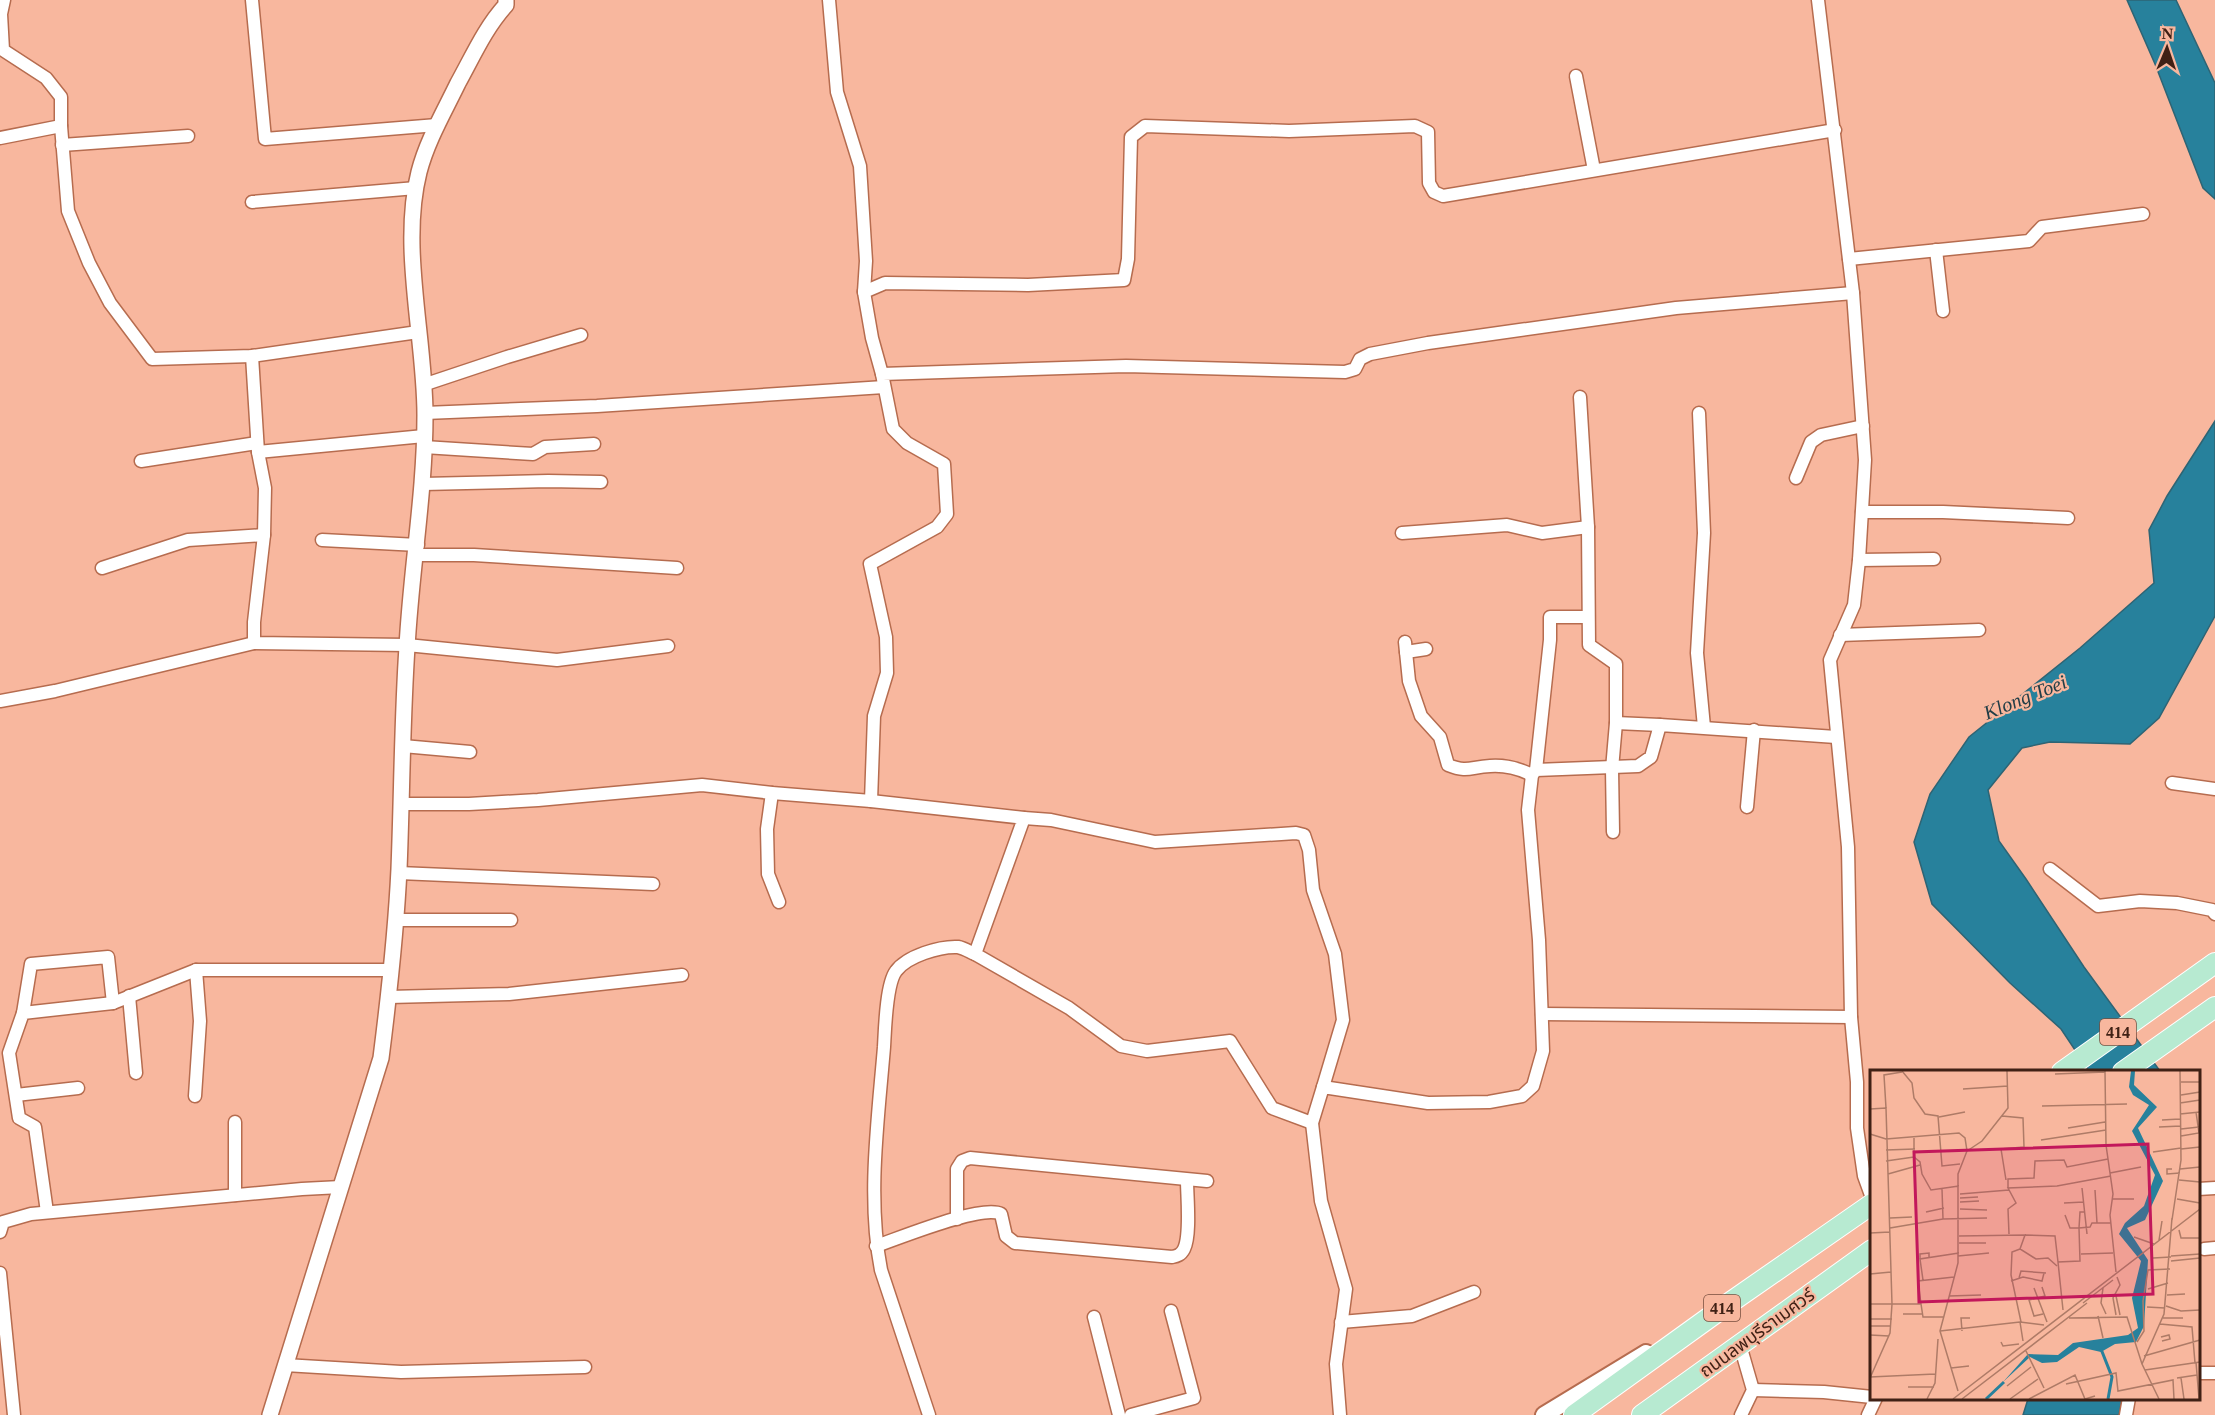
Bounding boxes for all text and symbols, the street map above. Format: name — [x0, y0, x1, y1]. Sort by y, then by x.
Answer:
north arrow — [2137, 18, 2197, 78]
text: N — [2161, 25, 2174, 42]
water label: Klong Toei — [1979, 670, 2070, 725]
road number: 414 — [2100, 1019, 2136, 1045]
inset map — [1870, 1070, 2200, 1400]
street label: ถนนลพบุรีราเมศวร์ — [1696, 1284, 1819, 1382]
road number: 414 — [1704, 1295, 1740, 1321]

